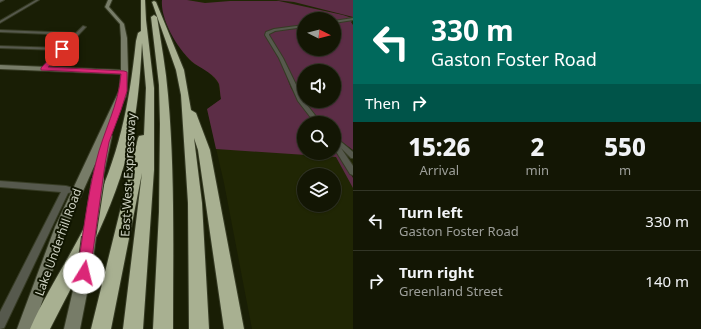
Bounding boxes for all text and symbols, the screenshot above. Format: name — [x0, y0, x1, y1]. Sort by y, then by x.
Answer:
text: 330 m — [431, 11, 514, 49]
north arrow — [297, 12, 341, 56]
map controls — [297, 12, 341, 212]
icon: left — [365, 16, 417, 68]
pin — [45, 32, 79, 66]
icon: arrive — [51, 38, 73, 60]
text: Gaston Foster Road — [431, 47, 597, 71]
button: sound — [297, 64, 341, 108]
icon: right — [408, 92, 430, 114]
text: Then — [365, 93, 400, 113]
street label: East-West Expressway — [116, 112, 140, 237]
button: search — [297, 116, 341, 160]
text: 15:26 — [408, 130, 470, 163]
text: 2 — [530, 130, 544, 163]
text: 550 — [604, 130, 646, 163]
text: Arrival — [419, 161, 459, 179]
text: min — [526, 161, 549, 179]
text: m — [619, 161, 631, 179]
button: layers — [297, 168, 341, 212]
street label: Lake Underhill Road — [31, 186, 85, 298]
text: Turn left — [399, 202, 463, 222]
icon: left — [365, 210, 387, 232]
text: 330 m — [645, 211, 689, 231]
text: Gaston Foster Road — [399, 222, 519, 240]
position arrow — [63, 252, 105, 294]
text: Turn right — [399, 262, 474, 282]
icon: right — [365, 270, 387, 292]
text: 140 m — [645, 271, 689, 291]
text: Greenland Street — [399, 282, 503, 300]

